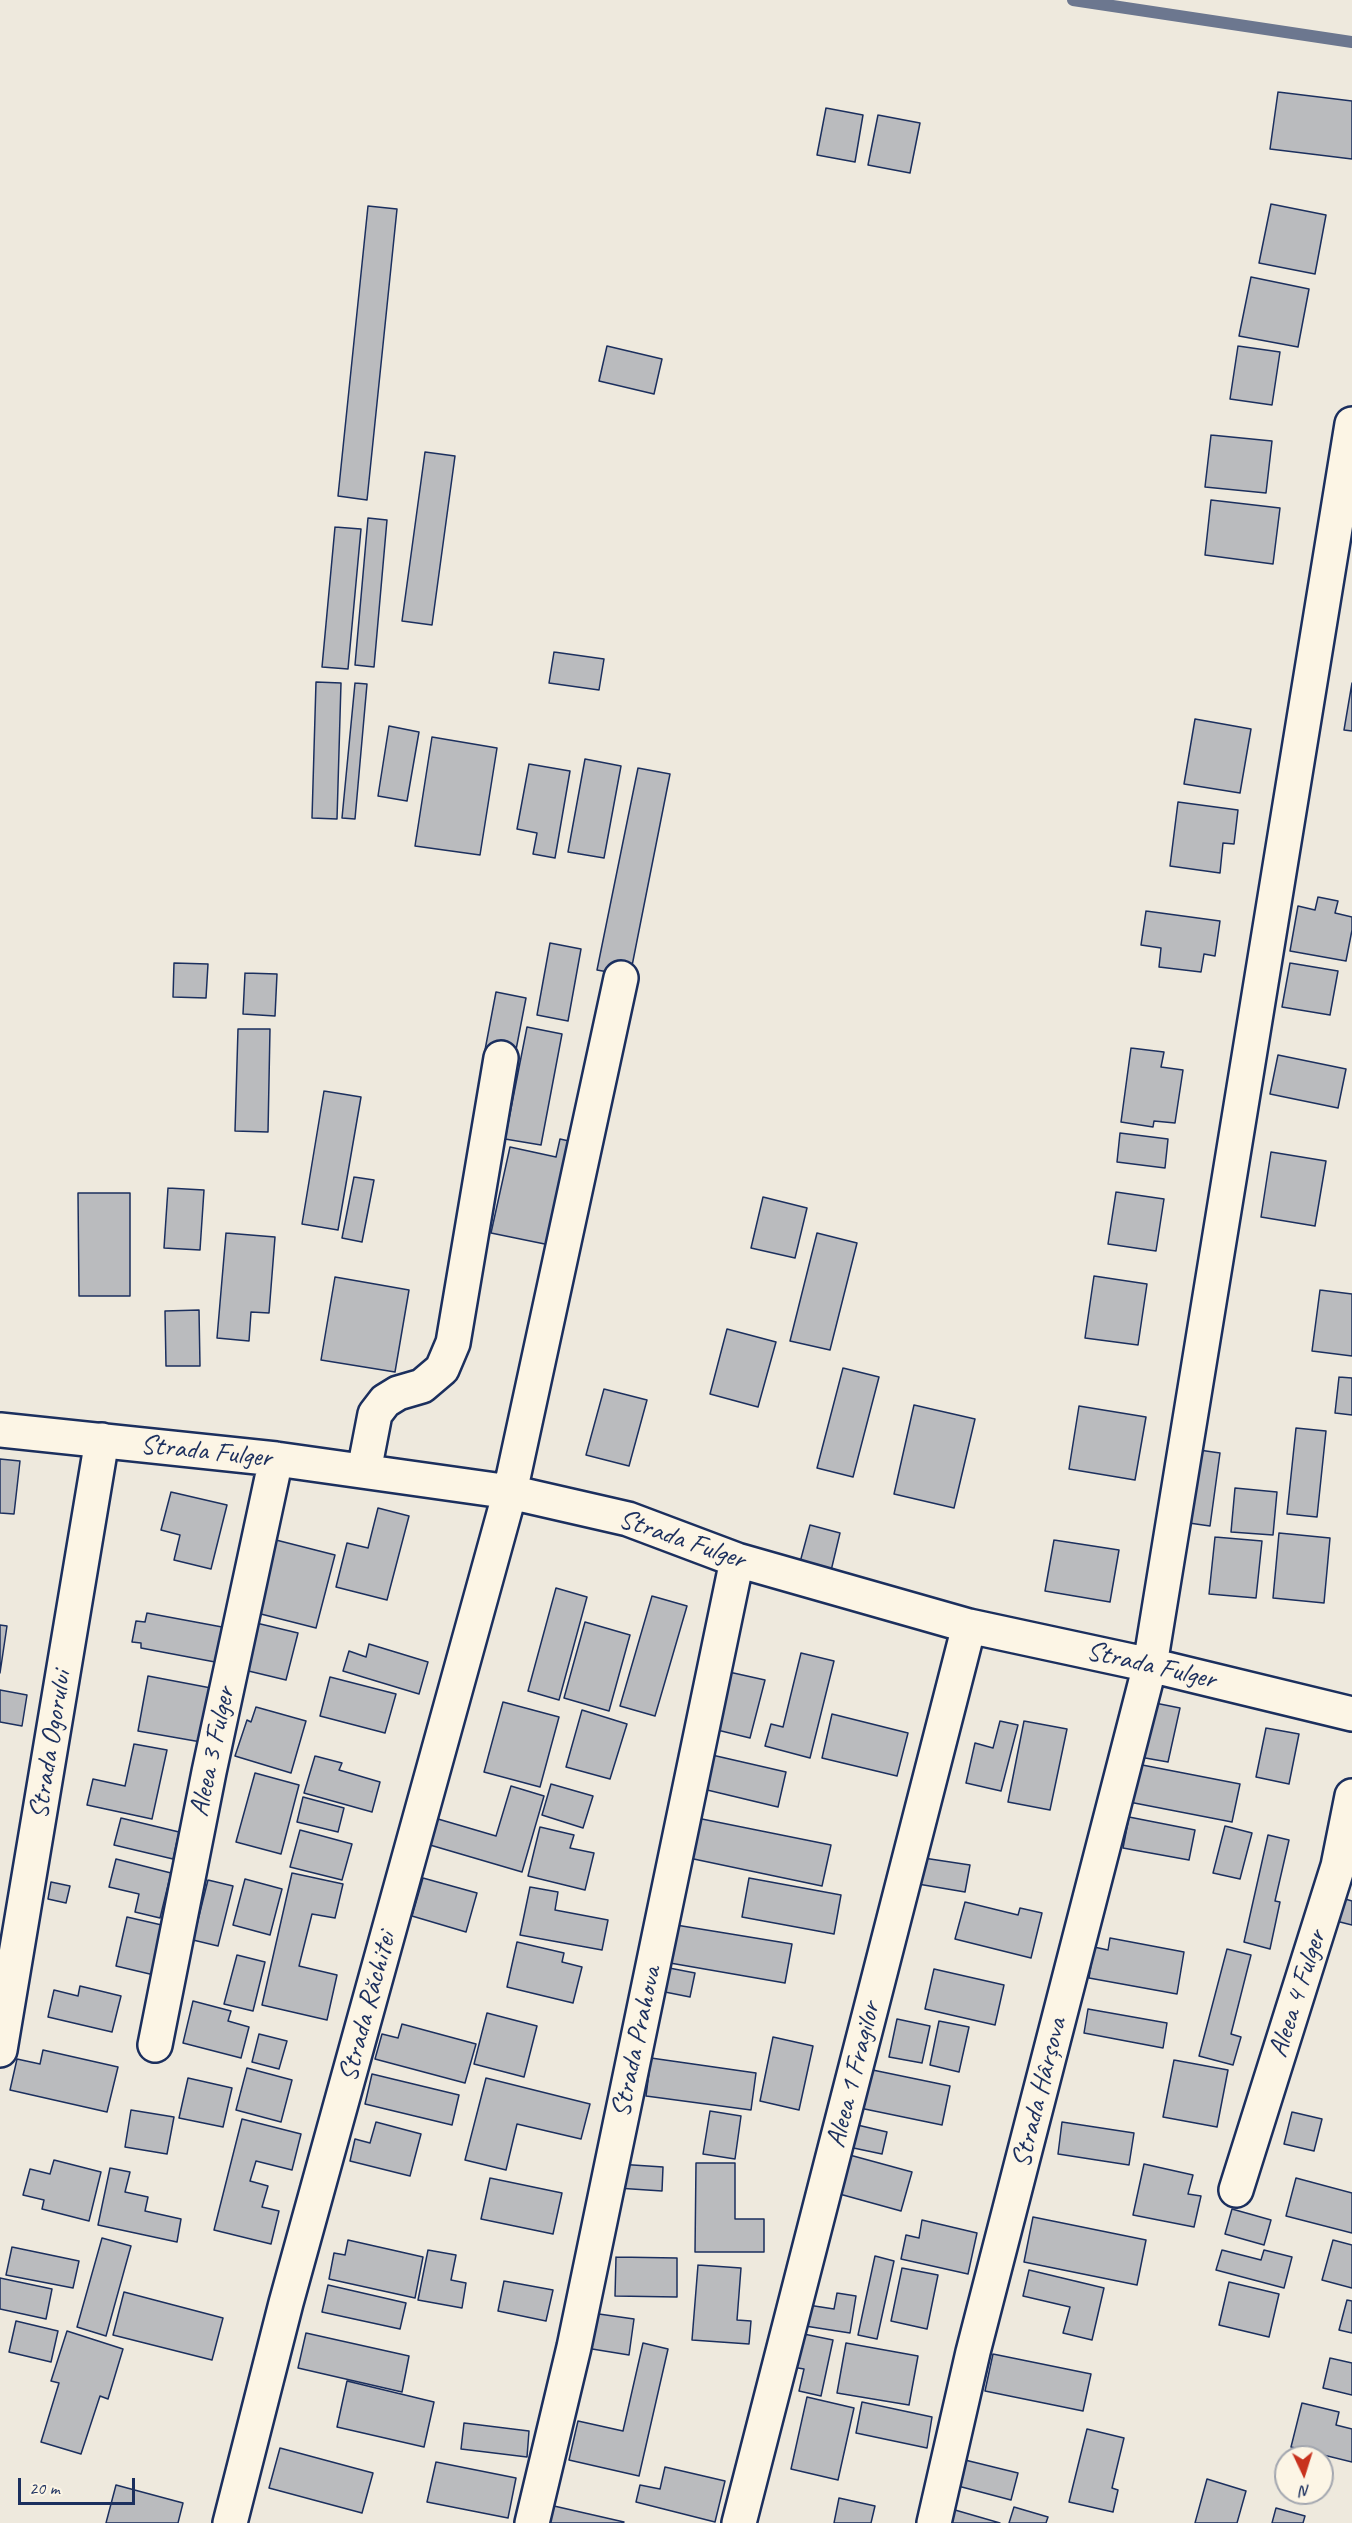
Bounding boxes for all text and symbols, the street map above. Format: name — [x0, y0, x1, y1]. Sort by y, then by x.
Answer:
street label: Strada Fulger — [139, 1428, 273, 1476]
street label: Strada Fulger — [614, 1503, 750, 1577]
street label: Strada Fulger — [1083, 1635, 1219, 1697]
street label: Strada Ogorului — [23, 1668, 79, 1822]
street label: Aleea 3 Fulger — [183, 1684, 243, 1820]
street label: Aleea 4 Fulger — [1262, 1926, 1334, 2062]
street label: Strada Răchitei — [332, 1929, 404, 2085]
street label: Strada Prahova — [605, 1964, 669, 2120]
street label: Aleea 1 Fragilor — [820, 1999, 888, 2151]
street label: Strada Hârșova — [1005, 2015, 1075, 2171]
north arrow — [1274, 2445, 1334, 2505]
scale bar — [21, 2466, 138, 2504]
text: 20 m — [29, 2477, 60, 2499]
text: N — [1299, 2481, 1311, 2501]

